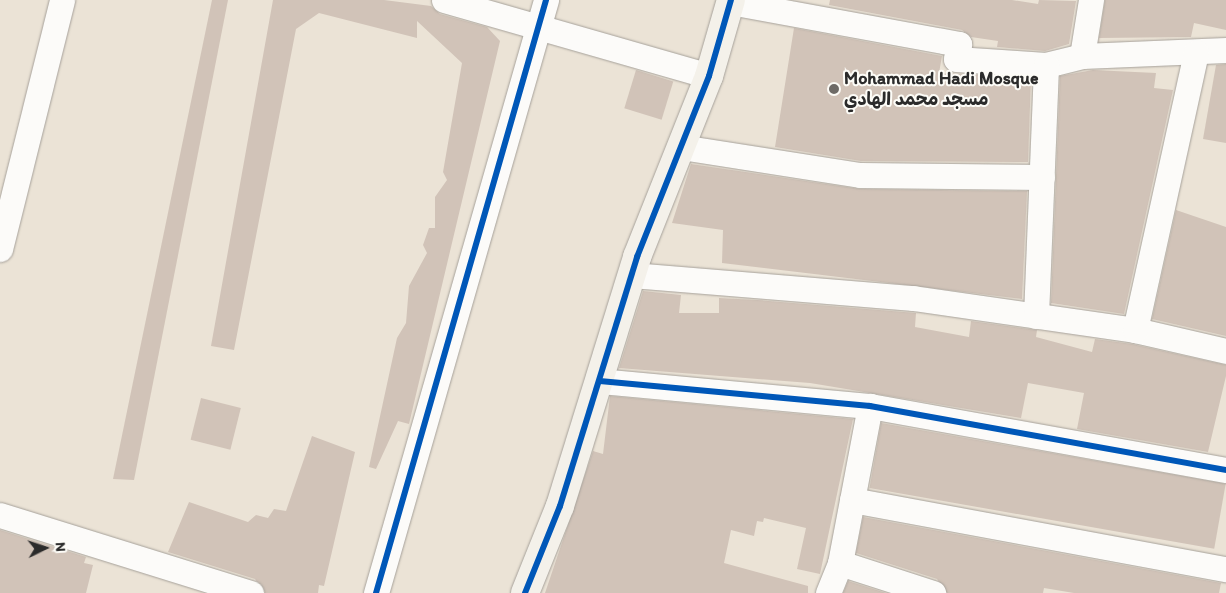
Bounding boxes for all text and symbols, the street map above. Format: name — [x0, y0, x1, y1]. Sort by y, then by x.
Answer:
place label: Mohammad Hadi Mosque مسجد محمد الهادي — [844, 68, 1038, 110]
marker: Mohammad Hadi Mosque مسجد محمد الهادي — [828, 83, 840, 95]
north arrow — [20, 523, 70, 573]
text: N — [52, 542, 69, 552]

